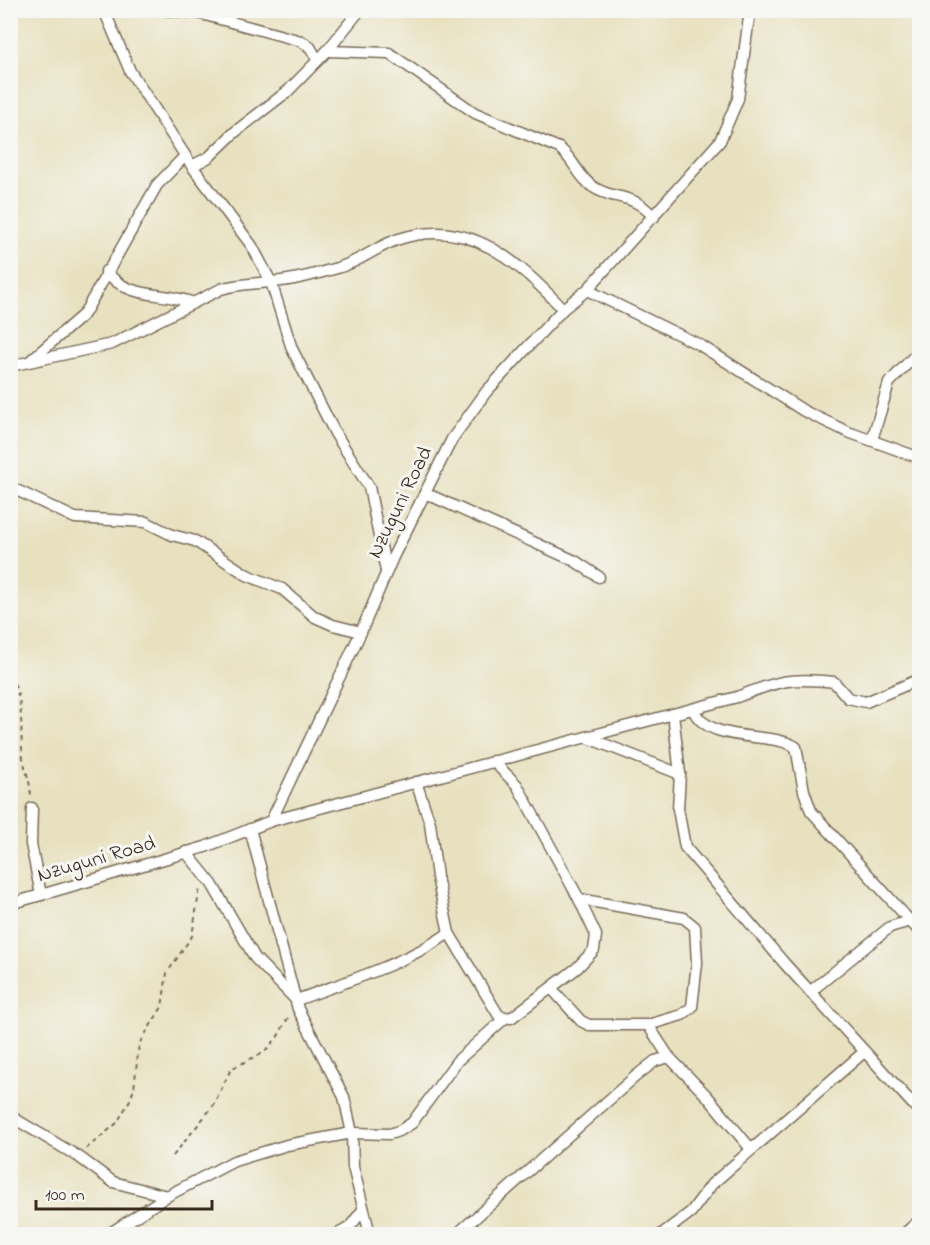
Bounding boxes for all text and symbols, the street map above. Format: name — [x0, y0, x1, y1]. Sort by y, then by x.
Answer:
street label: Nzuguni Road — [361, 442, 443, 565]
street label: Nzuguni Road — [34, 829, 160, 893]
scale bar — [36, 1173, 212, 1211]
text: 100 m — [45, 1183, 85, 1209]

